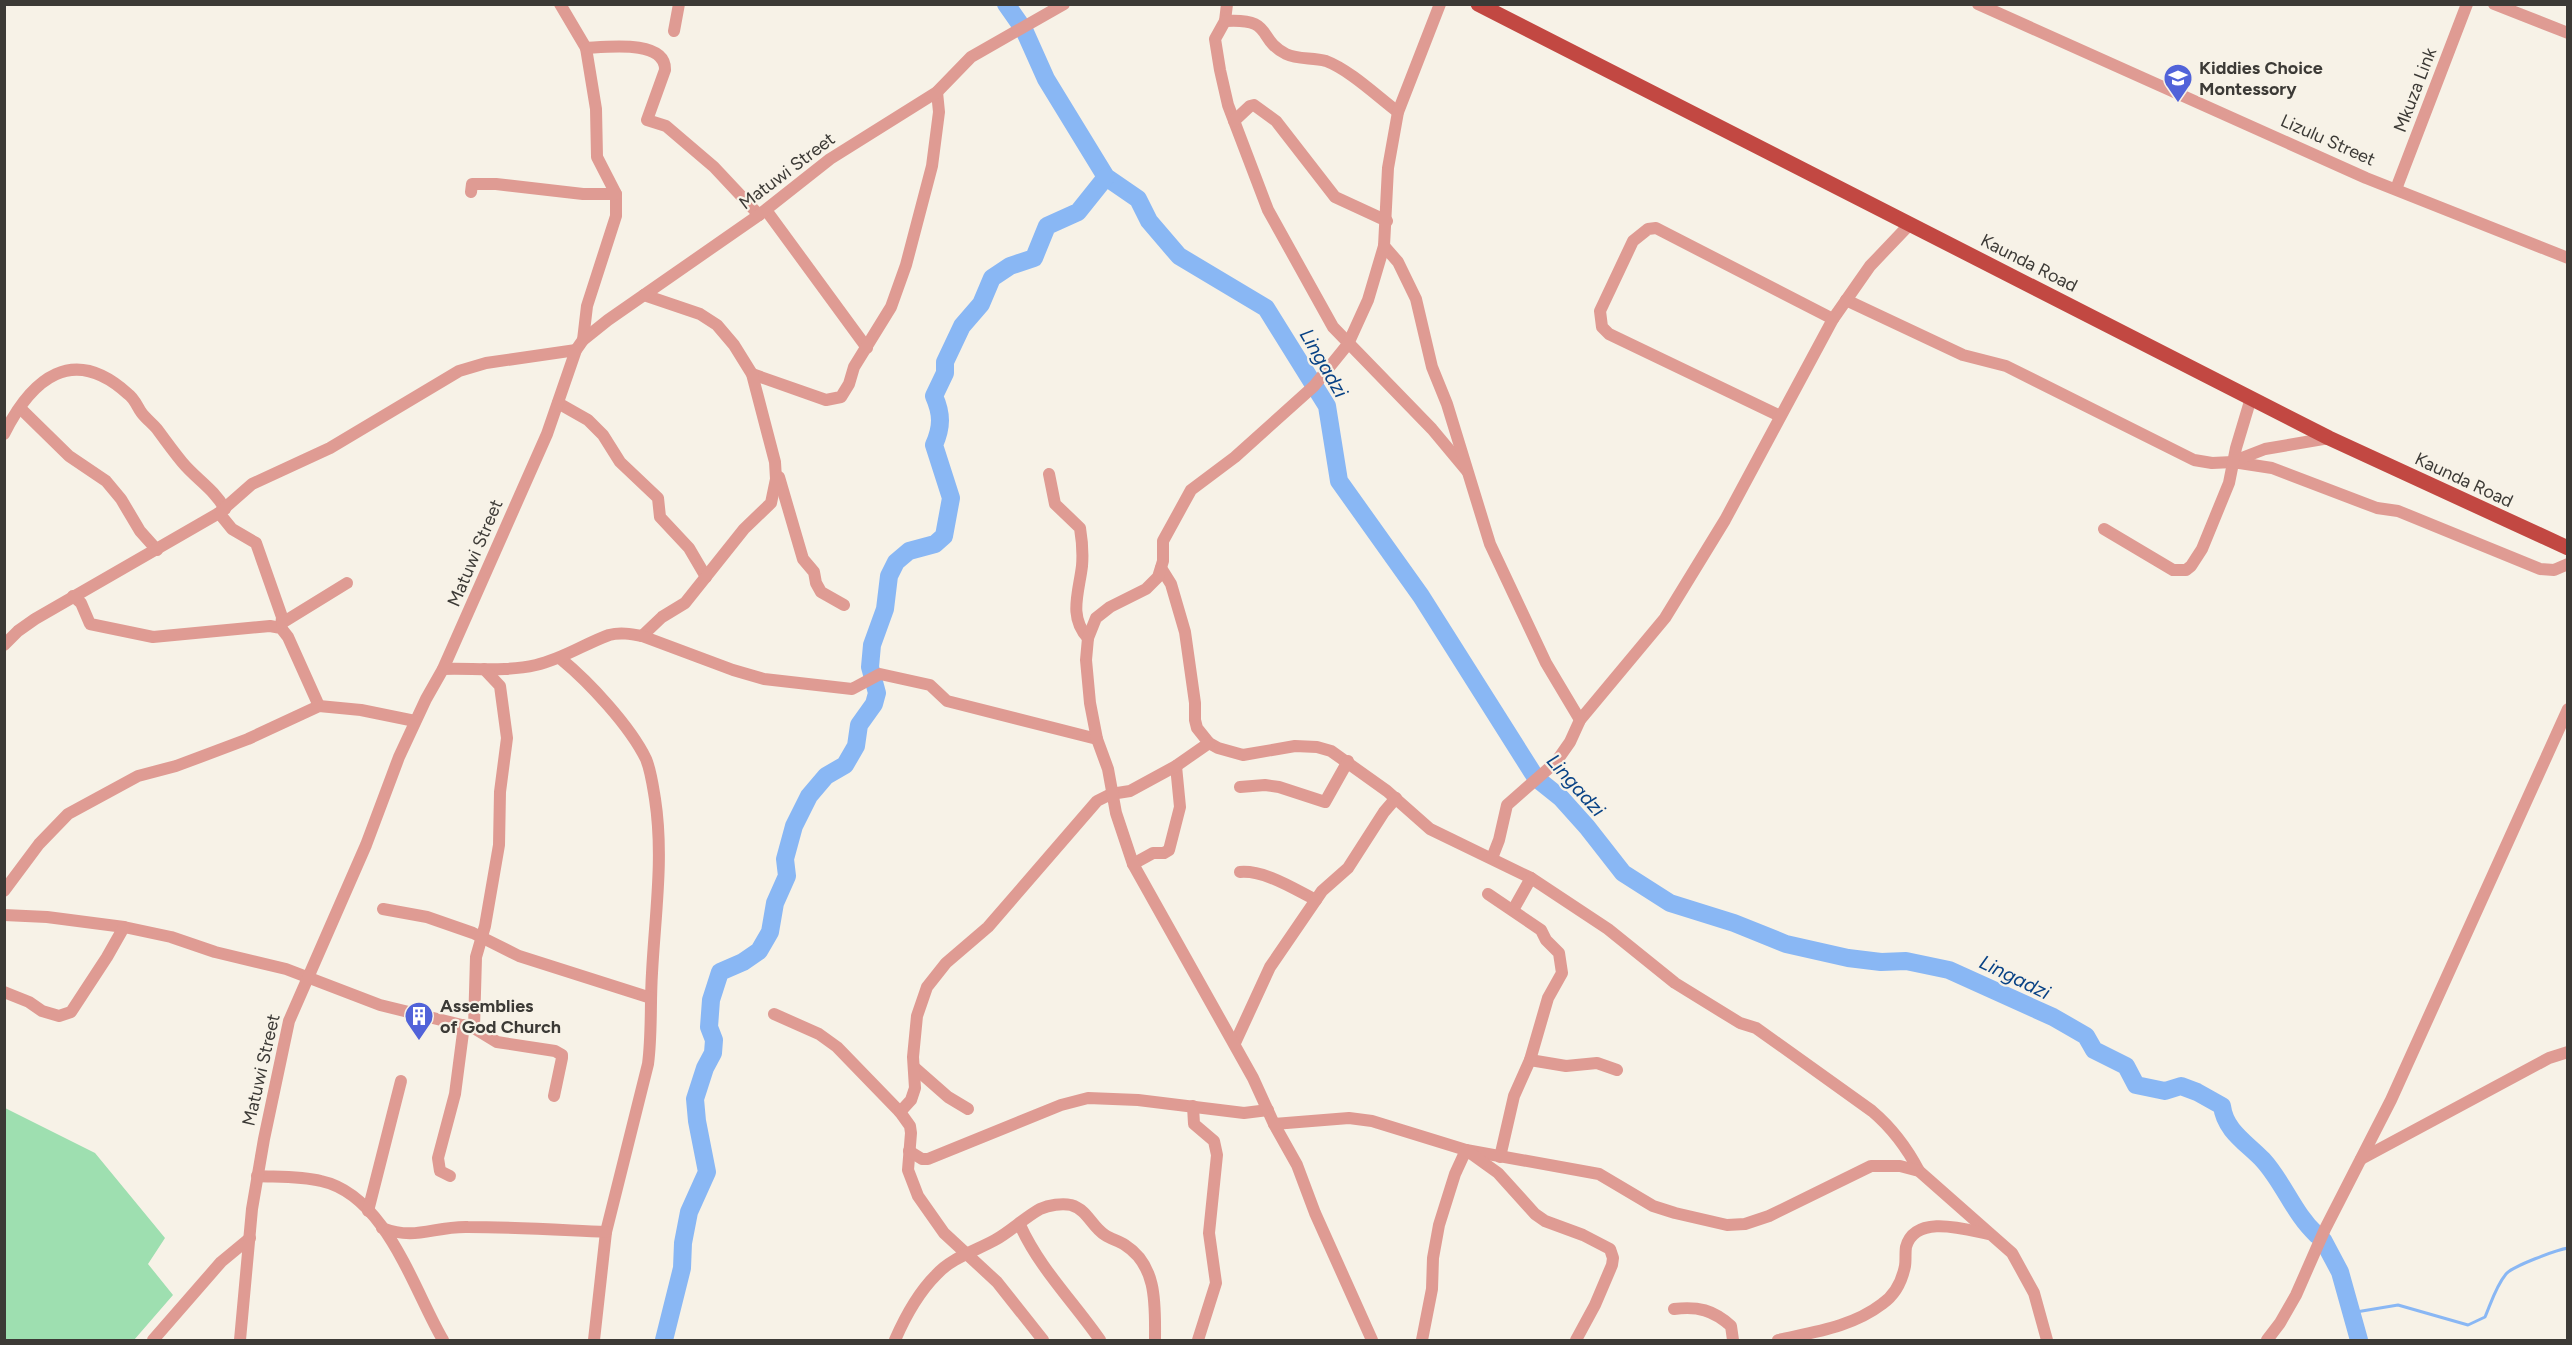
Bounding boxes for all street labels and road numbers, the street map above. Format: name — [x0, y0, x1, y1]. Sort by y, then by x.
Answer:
street label: Mkuza Link — [2389, 44, 2441, 135]
street label: Lizulu Street — [2277, 109, 2379, 171]
street label: Matuwi Street — [735, 128, 839, 214]
street label: Kaunda Road — [1977, 229, 2081, 297]
street label: Kaunda Road — [2411, 448, 2517, 512]
street label: Matuwi Street — [443, 496, 508, 610]
street label: Matuwi Street — [237, 1012, 285, 1128]

